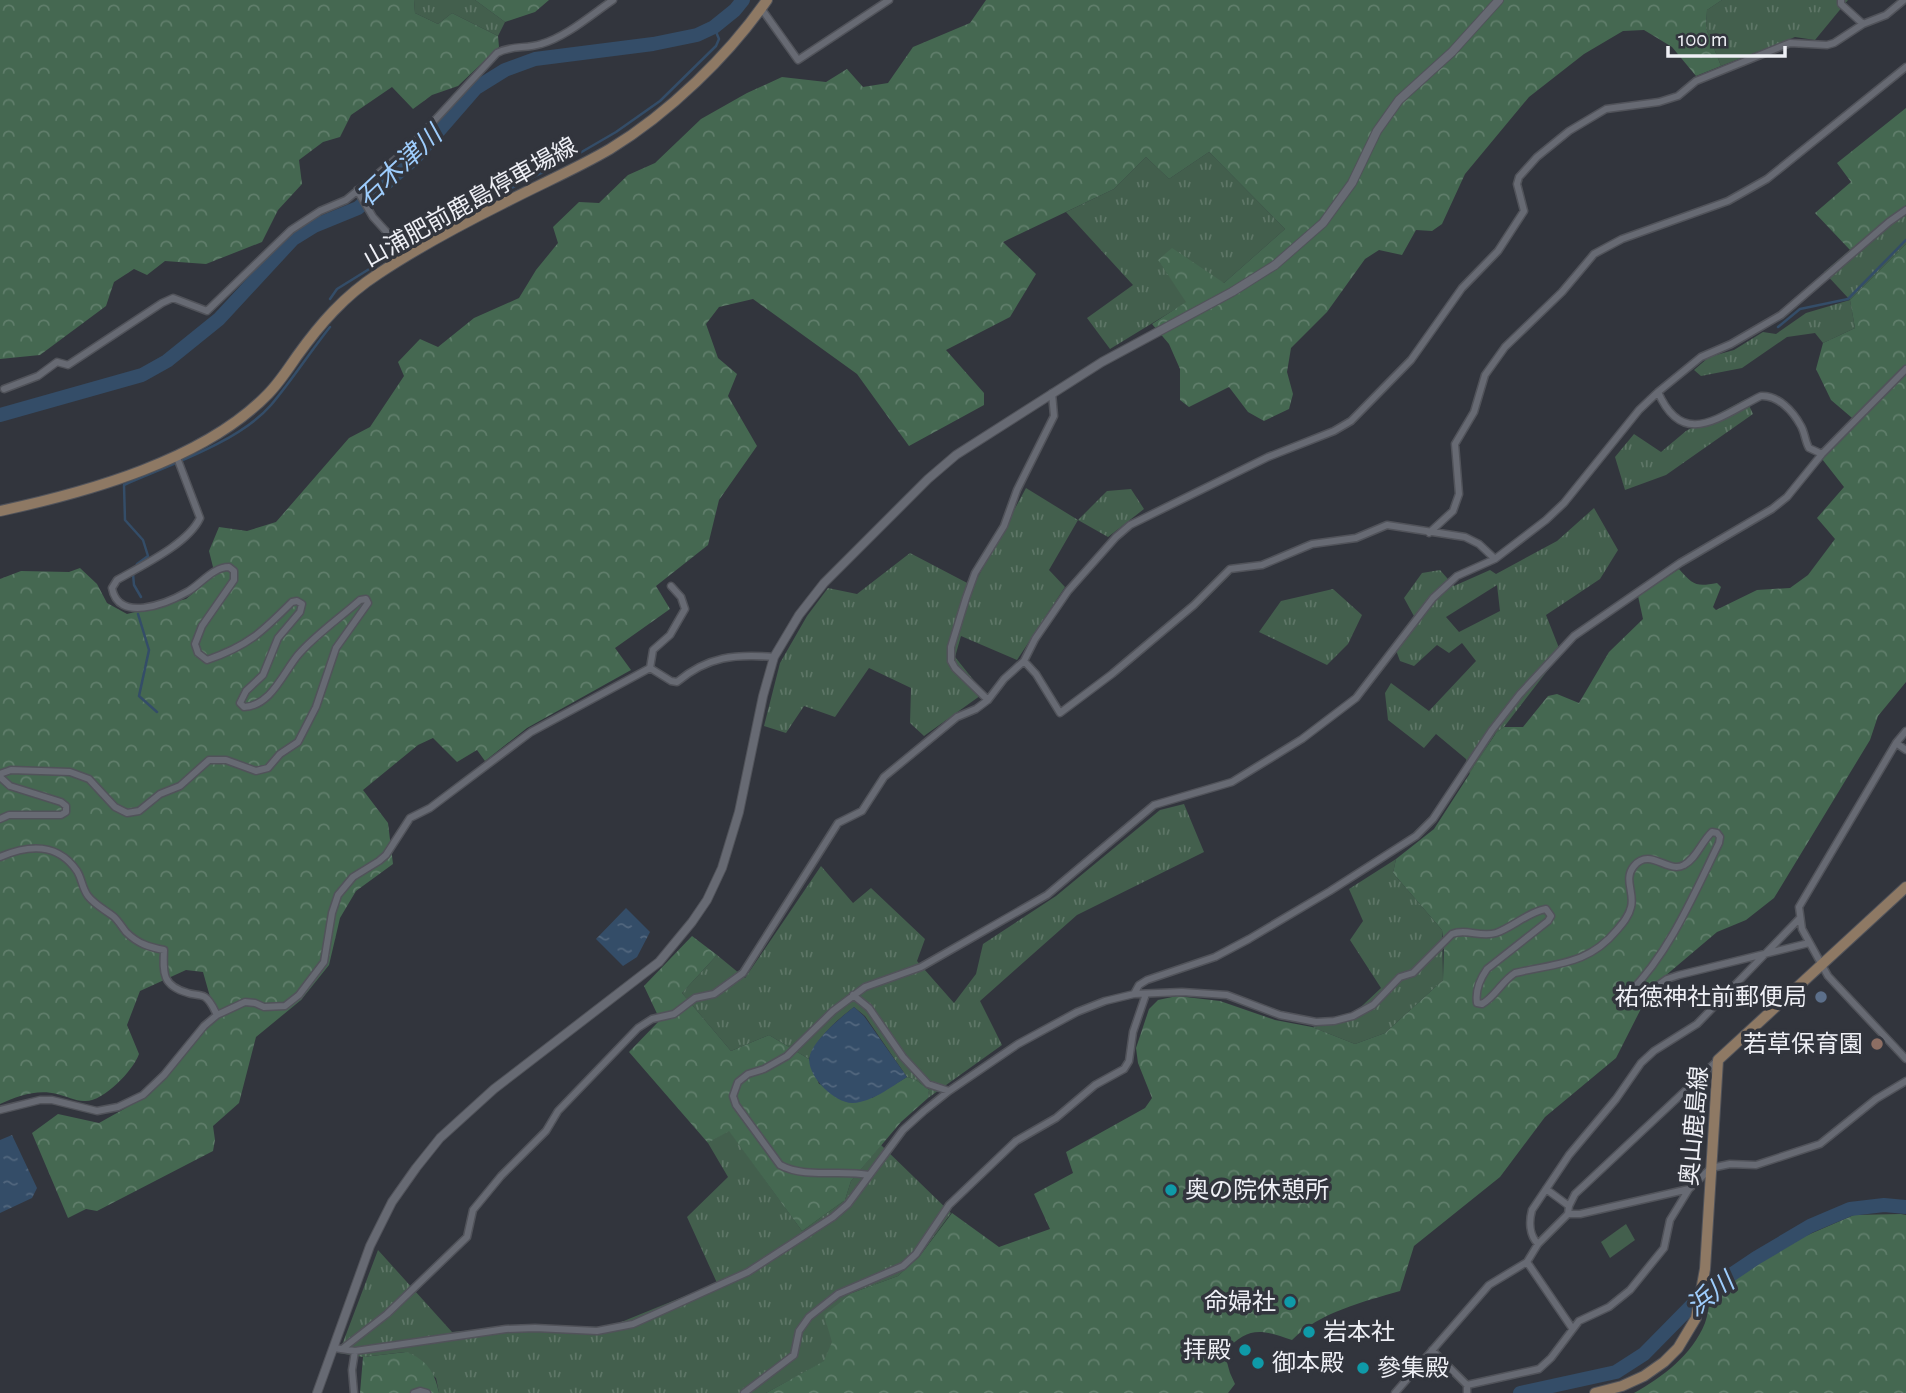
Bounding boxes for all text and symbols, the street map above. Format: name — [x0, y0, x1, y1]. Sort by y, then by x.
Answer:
scale bar — [1668, 14, 1785, 58]
text: 100 m — [1678, 29, 1728, 50]
water label: 石木津川 — [352, 119, 449, 212]
street label: 山浦肥前鹿島停車場線 — [359, 132, 581, 272]
place label: 祐徳神社前郵便局 — [1615, 984, 1807, 1010]
marker: 祐徳神社前郵便局 — [1813, 989, 1829, 1005]
place label: 若草保育園 — [1743, 1031, 1863, 1057]
marker: 若草保育園 — [1869, 1036, 1885, 1052]
street label: 奥山鹿島線 — [1676, 1065, 1712, 1187]
place label: 奥の院休憩所 — [1185, 1177, 1329, 1203]
marker: 奥の院休憩所 — [1163, 1182, 1179, 1198]
water label: 浜川 — [1682, 1266, 1741, 1321]
place label: 命婦社 — [1204, 1289, 1276, 1315]
marker: 命婦社 — [1282, 1294, 1298, 1310]
place label: 岩本社 — [1323, 1319, 1395, 1345]
marker: 岩本社 — [1301, 1324, 1317, 1340]
place label: 拝殿 — [1183, 1337, 1231, 1363]
marker: 拝殿 — [1237, 1342, 1253, 1358]
place label: 御本殿 — [1272, 1350, 1344, 1376]
marker: 御本殿 — [1250, 1355, 1266, 1371]
place label: 參集殿 — [1377, 1355, 1449, 1381]
marker: 參集殿 — [1355, 1360, 1371, 1376]

